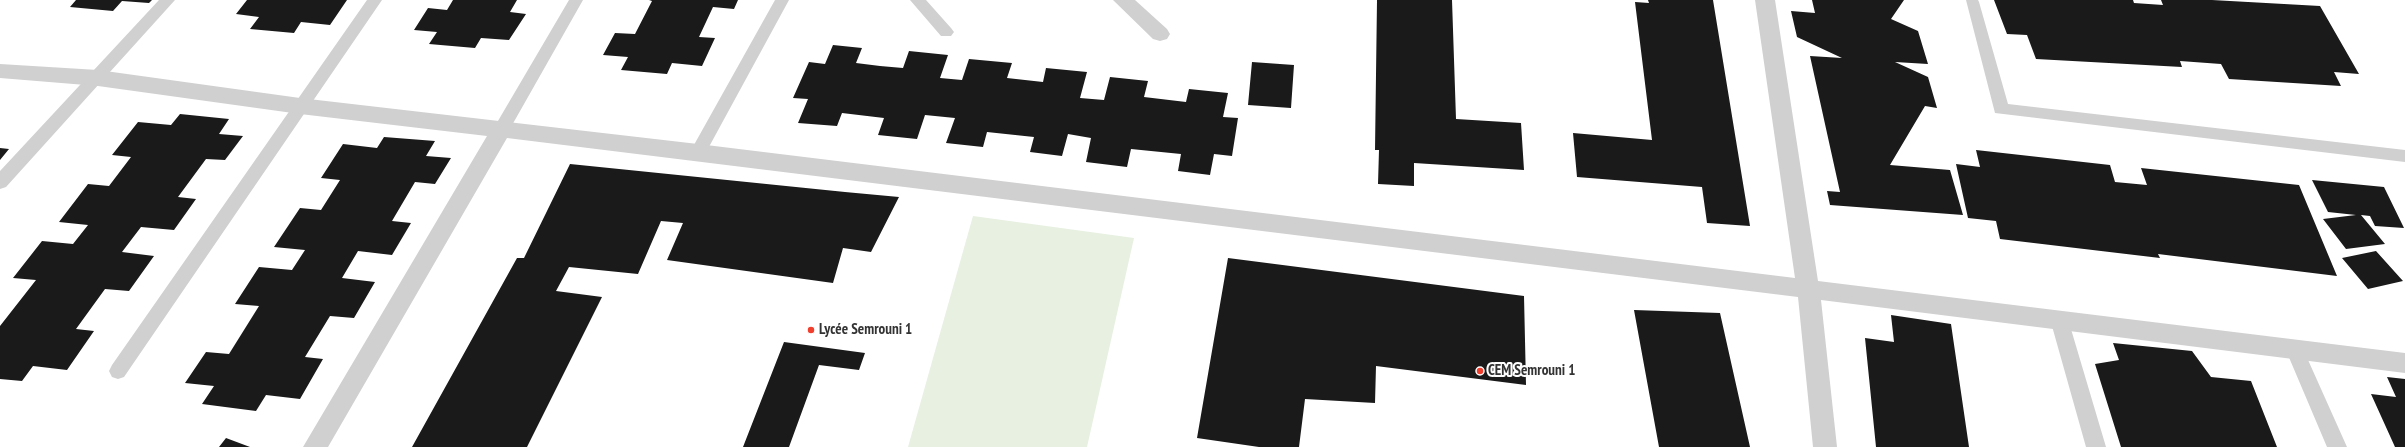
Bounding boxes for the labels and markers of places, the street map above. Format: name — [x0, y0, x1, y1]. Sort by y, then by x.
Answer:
place label: Lycée Semrouni 1 — [819, 321, 912, 339]
marker: Lycée Semrouni 1 — [806, 325, 816, 335]
place label: CEM Semrouni 1 — [1488, 362, 1575, 380]
marker: CEM Semrouni 1 — [1475, 366, 1485, 376]

